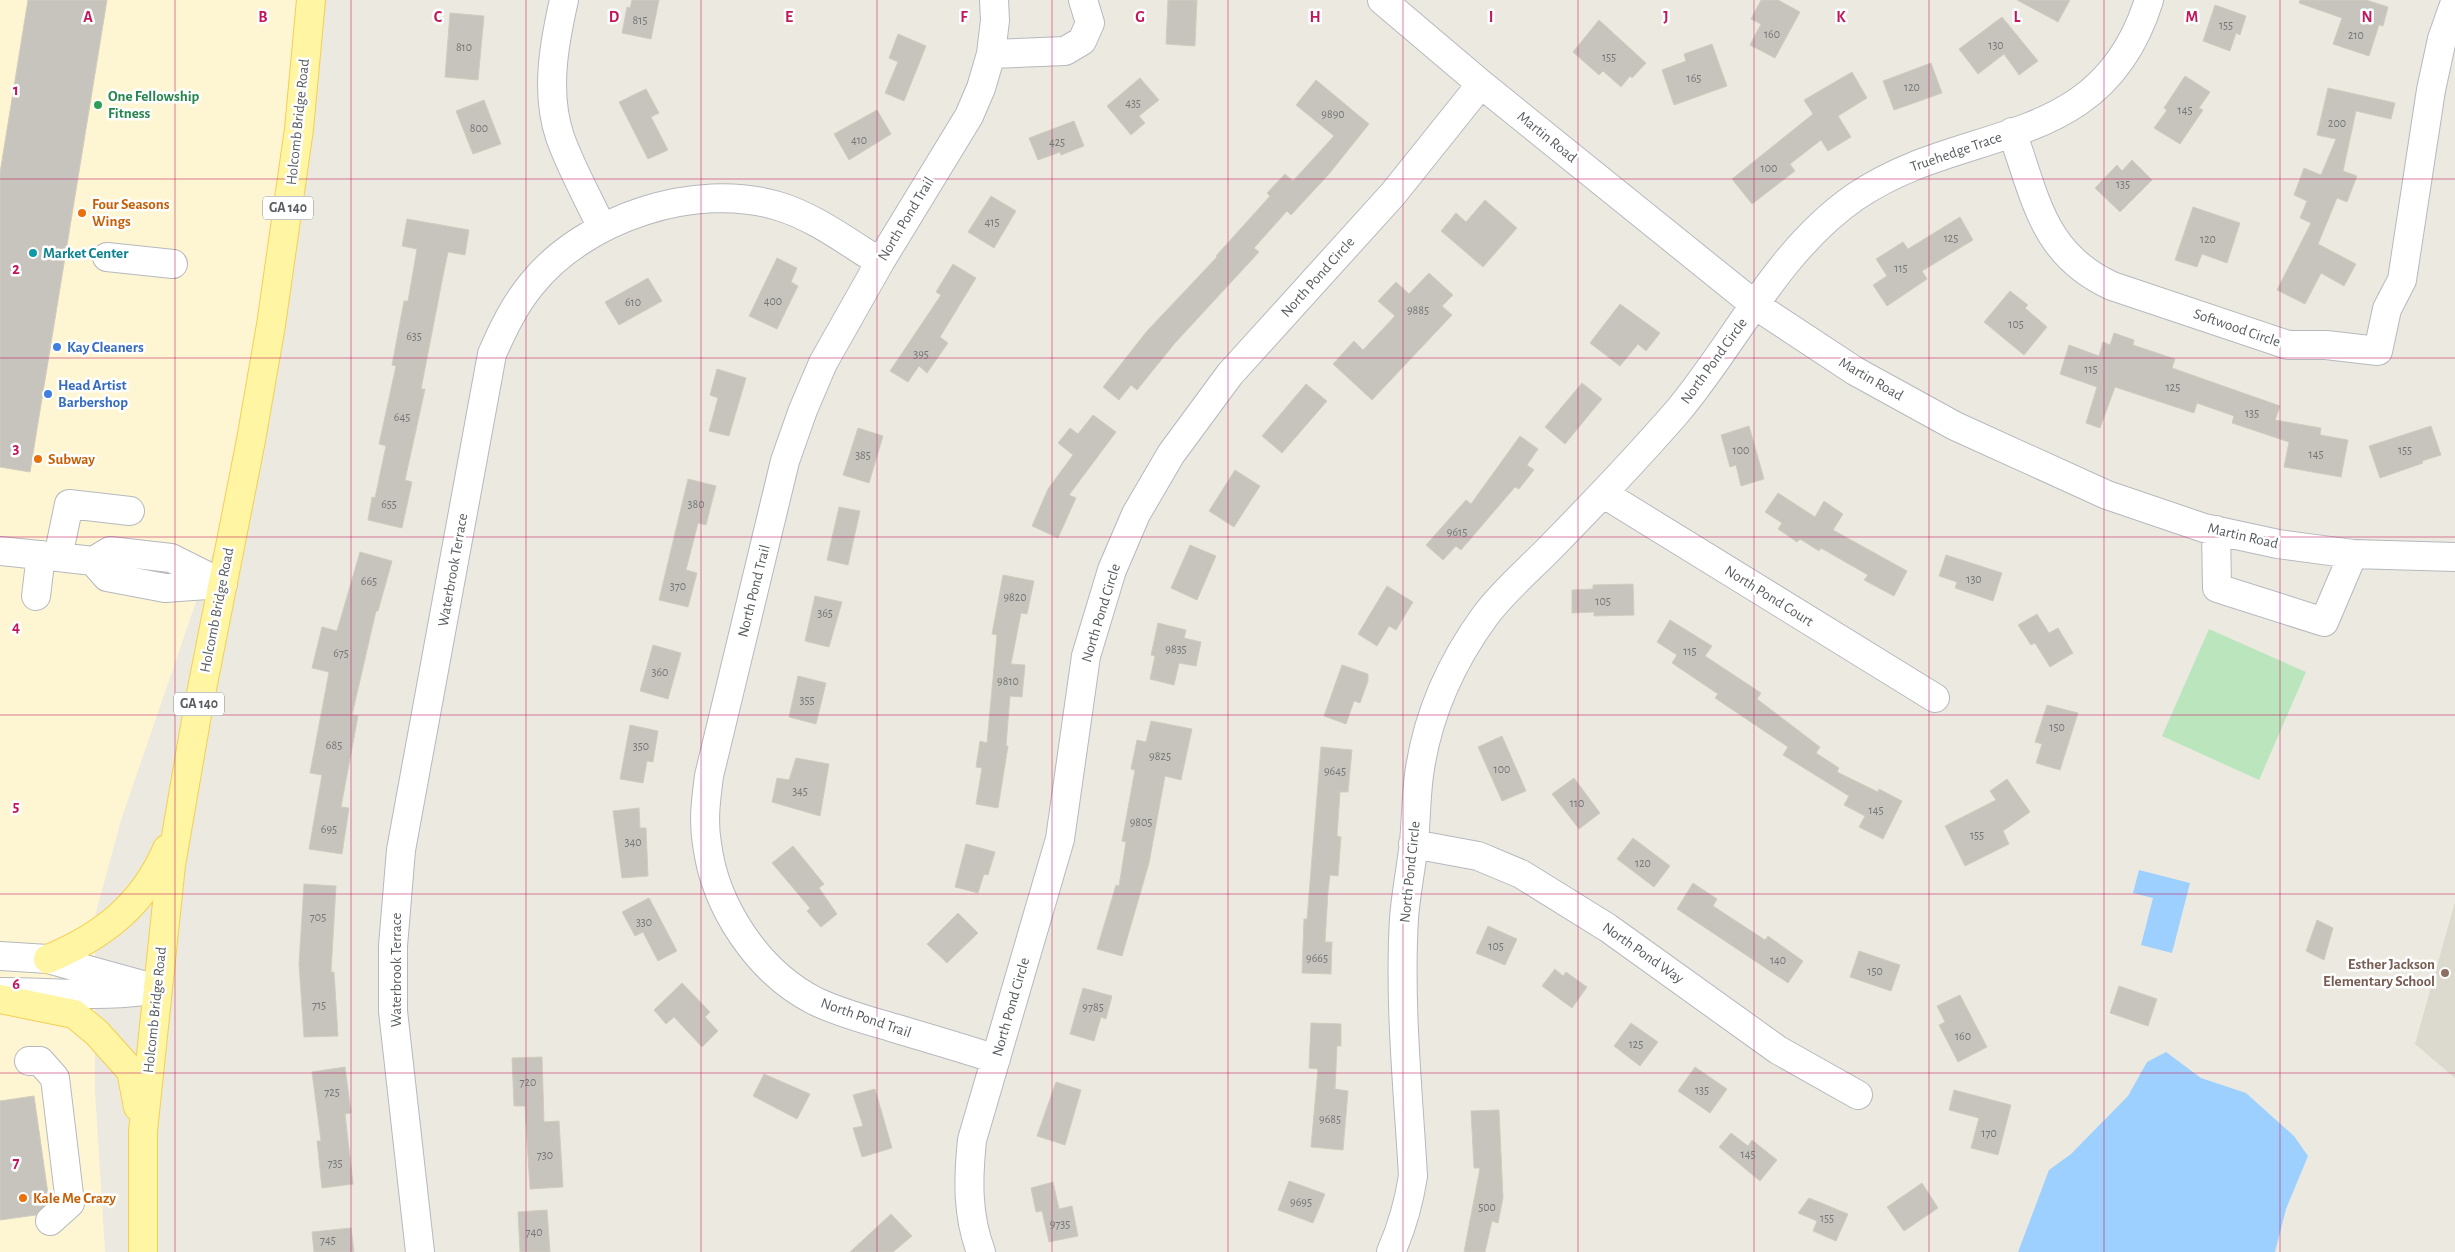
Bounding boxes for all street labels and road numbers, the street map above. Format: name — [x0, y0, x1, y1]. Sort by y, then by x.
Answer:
street label: Holcomb Bridge Road — [284, 58, 312, 186]
street label: Martin Road — [1514, 109, 1580, 166]
street label: Truehedge Trace — [1908, 129, 2004, 175]
street label: North Pond Trail — [875, 175, 937, 263]
road number: GA 140 — [263, 197, 313, 220]
street label: North Pond Circle — [1278, 234, 1358, 320]
street label: Softwood Circle — [2192, 306, 2282, 350]
street label: North Pond Circle — [1678, 315, 1750, 407]
street label: Martin Road — [1836, 355, 1906, 404]
street label: Waterbrook Terrace — [436, 512, 470, 628]
street label: Martin Road — [2206, 521, 2280, 551]
street label: North Pond Trail — [735, 543, 773, 639]
street label: Holcomb Bridge Road — [198, 546, 237, 674]
street label: North Pond Circle — [1079, 562, 1123, 664]
street label: North Pond Court — [1722, 563, 1816, 629]
road number: GA 140 — [174, 692, 224, 716]
street label: North Pond Circle — [1397, 820, 1423, 924]
street label: Waterbrook Terrace — [389, 913, 404, 1027]
street label: North Pond Way — [1600, 920, 1687, 987]
street label: Holcomb Bridge Road — [141, 946, 169, 1074]
street label: North Pond Circle — [990, 956, 1032, 1058]
street label: North Pond Trail — [819, 995, 913, 1041]

